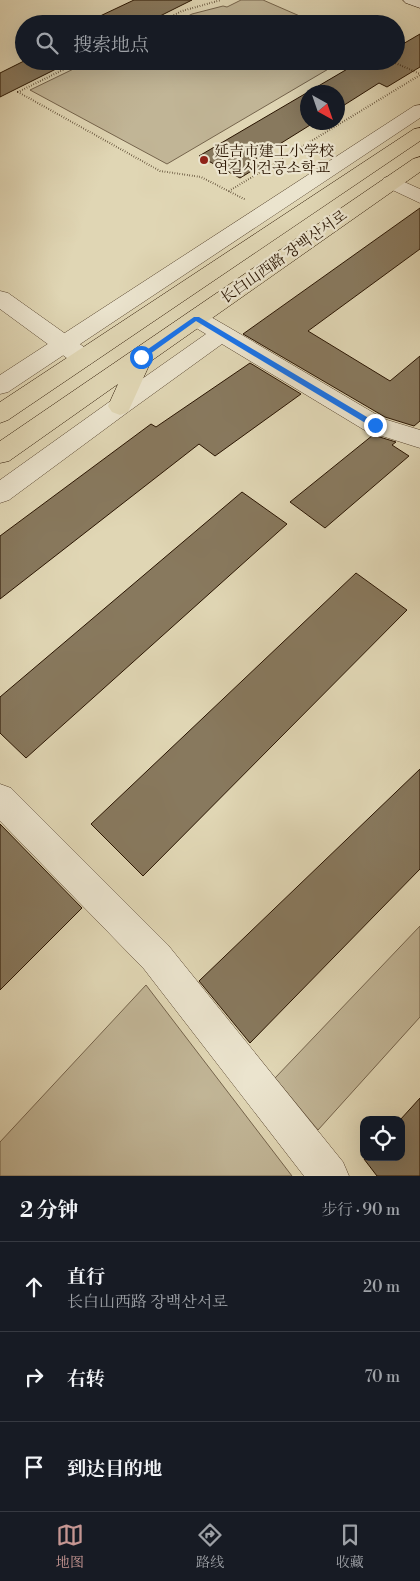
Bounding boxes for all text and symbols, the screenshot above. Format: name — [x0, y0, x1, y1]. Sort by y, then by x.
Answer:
search box — [15, 15, 405, 70]
icon: search — [33, 29, 61, 57]
text: 搜索地点 — [73, 33, 149, 57]
north arrow — [300, 85, 345, 130]
place label: 延吉市建工小学校 연길시건공소학교 — [214, 142, 334, 178]
marker: 延吉市建工小学校 연길시건공소학교 — [198, 154, 210, 166]
street label: 长白山西路 장백산서로 — [217, 206, 352, 308]
route start — [130, 346, 153, 369]
route end — [364, 414, 387, 437]
map controls — [360, 1116, 405, 1161]
button: locate — [360, 1116, 405, 1161]
text: 2 分钟 — [20, 1198, 79, 1224]
text: 步行 · 90 m — [321, 1200, 400, 1220]
text: 直行 — [67, 1265, 105, 1289]
icon: ahead — [20, 1273, 48, 1301]
text: 20 m — [363, 1277, 400, 1297]
text: 长白山西路 장백산서로 — [67, 1292, 228, 1312]
icon: right — [20, 1363, 48, 1391]
text: 右转 — [67, 1367, 105, 1391]
text: 70 m — [364, 1367, 400, 1387]
icon: arrive — [20, 1453, 48, 1481]
text: 到达目的地 — [67, 1457, 162, 1481]
tab: 地图 — [56, 1521, 84, 1572]
tab: 路线 — [196, 1521, 224, 1572]
tab: 收藏 — [336, 1521, 364, 1572]

